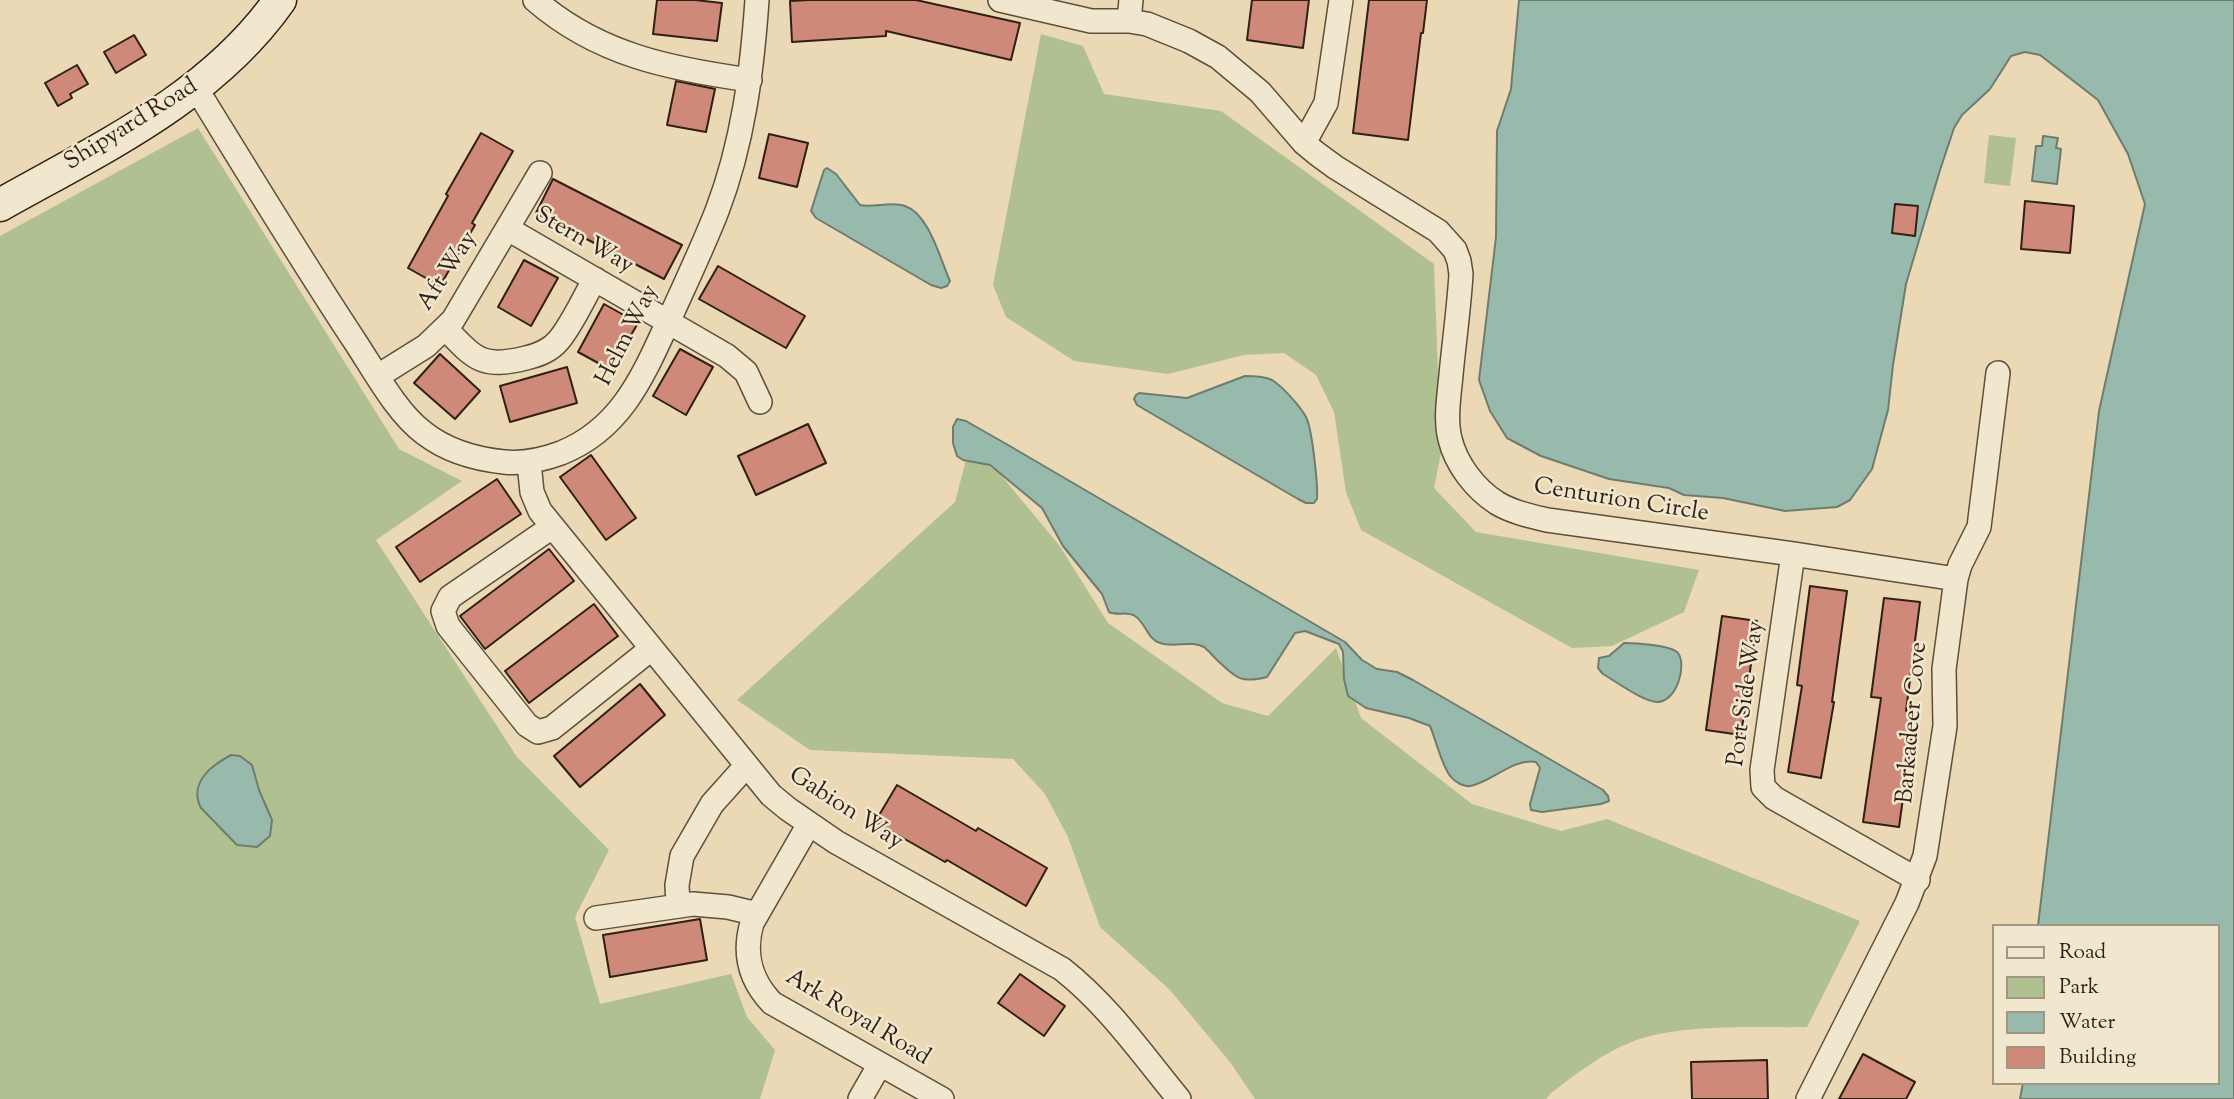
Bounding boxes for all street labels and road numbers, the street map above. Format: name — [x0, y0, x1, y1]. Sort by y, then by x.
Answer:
street label: Shipyard Road — [60, 74, 204, 178]
street label: Stern Way — [528, 202, 638, 282]
street label: Aft Way — [413, 227, 485, 317]
street label: Helm Way — [591, 281, 667, 391]
street label: Centurion Circle — [1531, 474, 1711, 530]
street label: Port Side Way — [1724, 619, 1772, 769]
street label: Barkadeer Cove — [1893, 641, 1935, 805]
street label: Gabion Way — [782, 762, 908, 858]
street label: Ark Royal Road — [779, 964, 935, 1074]

